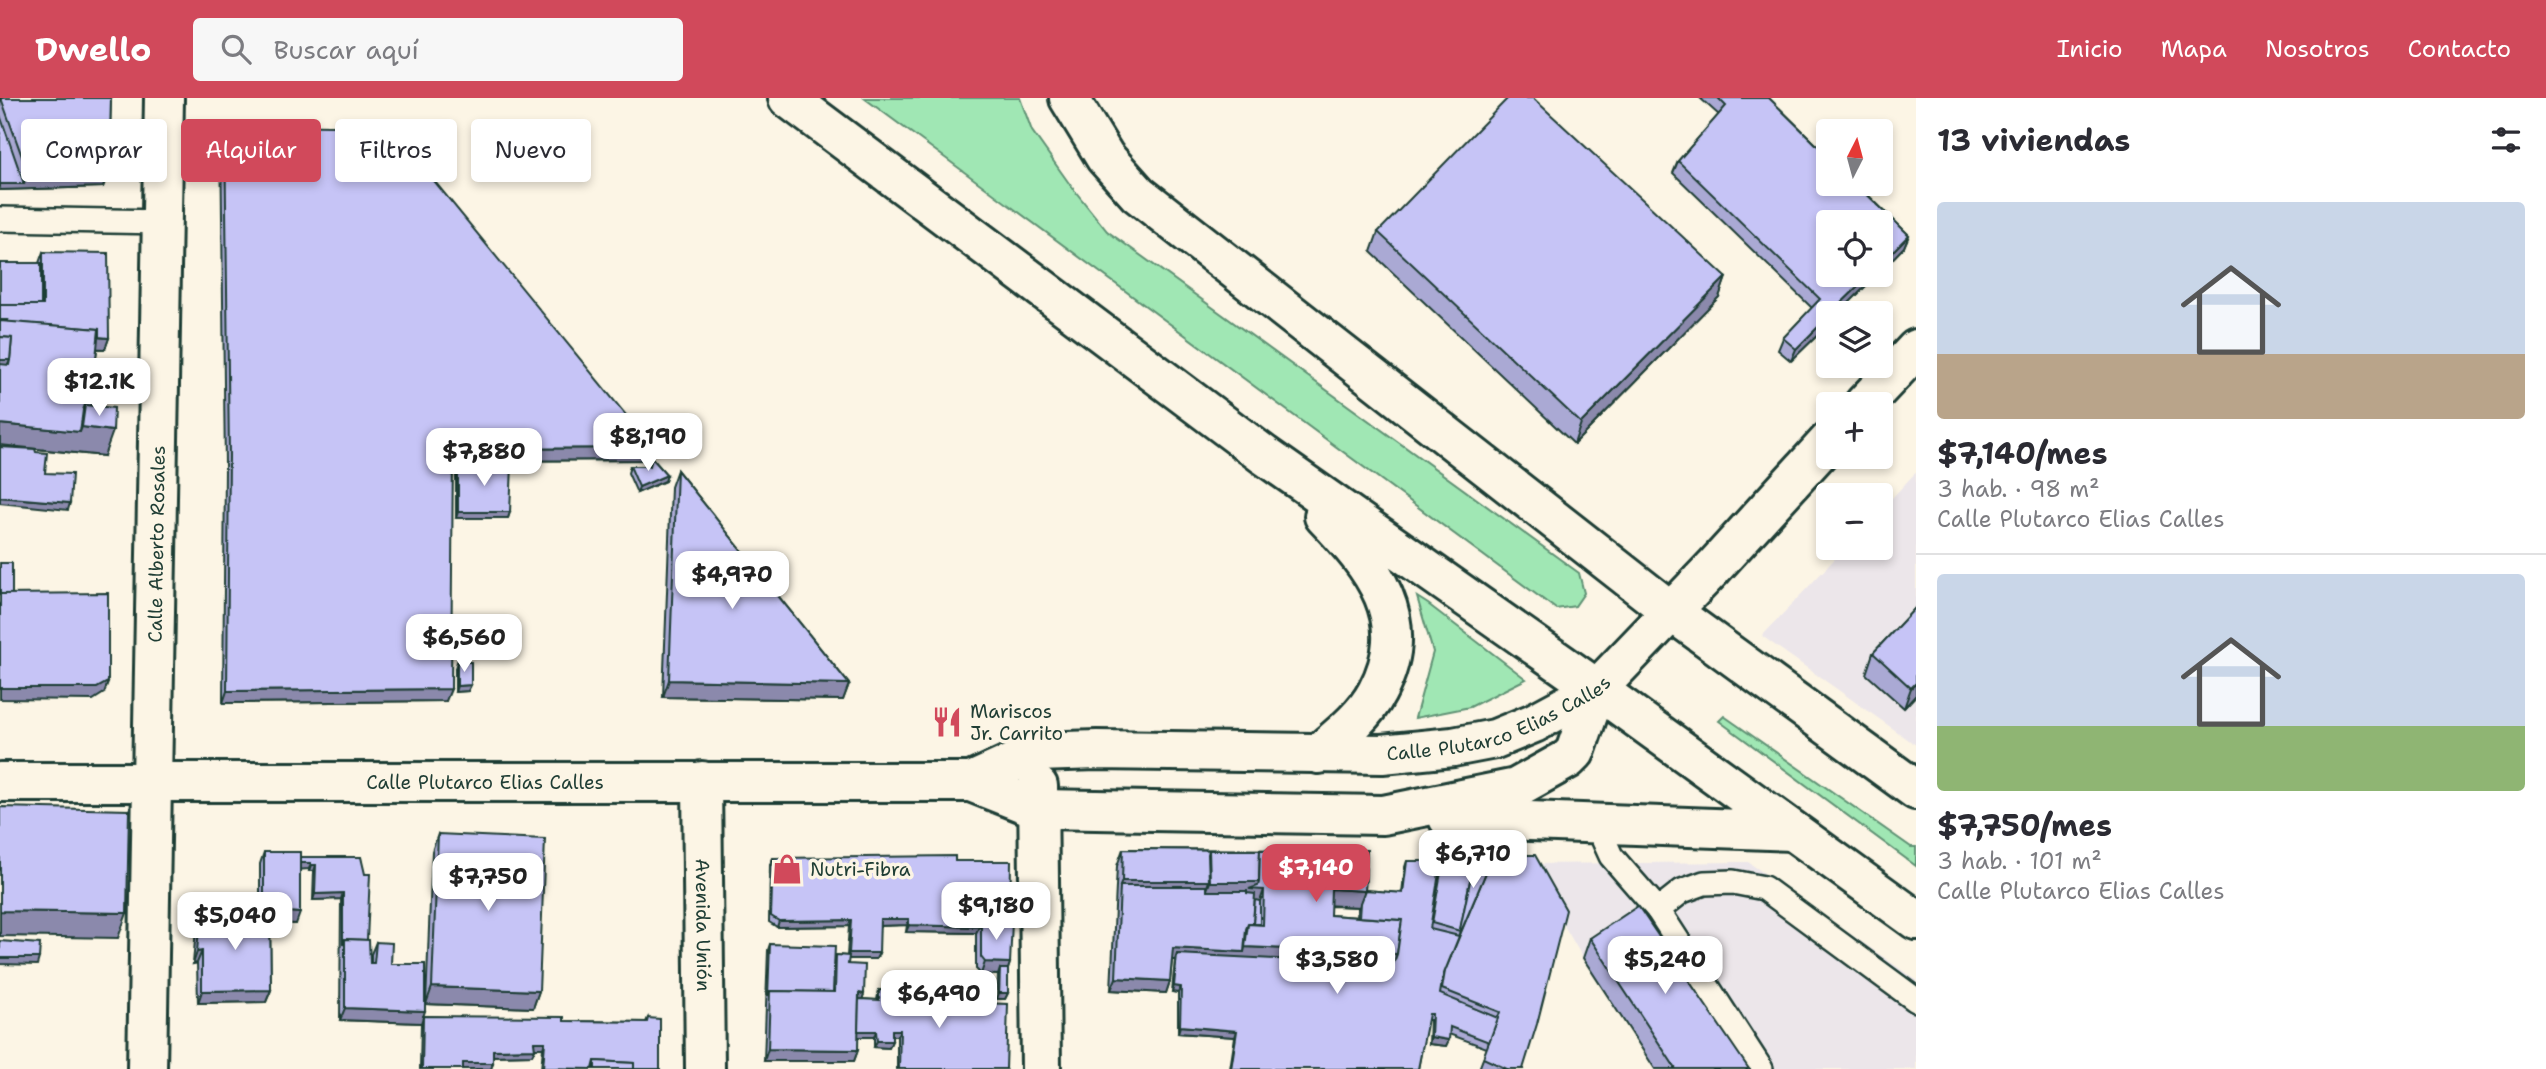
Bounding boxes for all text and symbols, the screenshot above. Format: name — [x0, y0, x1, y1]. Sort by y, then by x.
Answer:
search box — [193, 18, 683, 81]
text: Dwello — [35, 27, 151, 72]
icon: search — [217, 30, 255, 68]
text: Buscar aquí — [273, 32, 419, 67]
text: Inicio — [2057, 33, 2123, 65]
text: Mapa — [2161, 33, 2227, 65]
text: Nosotros — [2265, 33, 2370, 65]
text: Contacto — [2408, 33, 2511, 65]
chip: Comprar — [21, 119, 167, 182]
chip: Alquilar — [181, 119, 321, 182]
chip: Filtros — [335, 119, 457, 182]
chip: Nuevo — [471, 119, 591, 182]
north arrow — [1816, 119, 1894, 196]
map controls — [1816, 119, 1893, 560]
text: 13 viviendas — [1937, 120, 2130, 161]
icon: filters — [2487, 121, 2525, 159]
button: locate — [1816, 210, 1893, 287]
icon: home — [2168, 247, 2294, 373]
button: layers — [1816, 301, 1893, 378]
pin: $12.1K — [42, 358, 156, 418]
text: $12.1K — [63, 366, 135, 396]
button: + — [1816, 392, 1893, 469]
pin: $8,190 — [591, 414, 705, 473]
text: $8,190 — [609, 421, 687, 451]
pin: $7,880 — [427, 428, 541, 488]
text: $7,140/mes — [1937, 433, 2107, 474]
text: $7,880 — [442, 436, 526, 466]
street label: Calle Alberto Rosales — [142, 445, 171, 643]
text: 3 hab. · 98 m² — [1937, 474, 2100, 504]
button: − — [1816, 483, 1893, 560]
text: Calle Plutarco Elias Calles — [1937, 504, 2225, 534]
pin: $4,970 — [675, 552, 789, 611]
text: $4,970 — [691, 559, 773, 589]
pin: $6,560 — [407, 614, 521, 674]
icon: home — [2168, 619, 2294, 745]
text: $6,560 — [422, 622, 506, 652]
street label: Calle Plutarco Elias Calles — [1385, 670, 1616, 766]
place label: Mariscos Jr. Carrito — [970, 699, 1063, 746]
restaurant icon: Mariscos Jr. Carrito — [930, 705, 964, 739]
street label: Calle Plutarco Elias Calles — [366, 770, 604, 795]
text: $7,750/mes — [1937, 805, 2112, 846]
pin: $6,710 — [1416, 830, 1530, 890]
text: $6,710 — [1435, 838, 1511, 868]
pin: $7,140 — [1259, 844, 1373, 904]
text: 3 hab. · 101 m² — [1937, 846, 2102, 876]
shop icon: Nutri-Fibra — [770, 852, 804, 886]
text: $7,140 — [1278, 852, 1354, 882]
pin: $7,750 — [431, 854, 545, 913]
place label: Nutri-Fibra — [810, 857, 911, 882]
street label: Avenida Unión — [690, 858, 716, 992]
text: $7,750 — [448, 861, 528, 891]
text: Calle Plutarco Elias Calles — [1937, 876, 2225, 906]
pin: $9,180 — [939, 882, 1053, 942]
text: $9,180 — [957, 890, 1035, 920]
pin: $5,040 — [178, 892, 292, 952]
text: $5,040 — [193, 900, 277, 930]
pin: $3,580 — [1280, 936, 1394, 996]
pin: $5,240 — [1608, 936, 1722, 996]
text: $3,580 — [1295, 944, 1379, 974]
text: $5,240 — [1624, 944, 1706, 974]
pin: $6,490 — [882, 970, 996, 1030]
text: $6,490 — [897, 978, 981, 1008]

